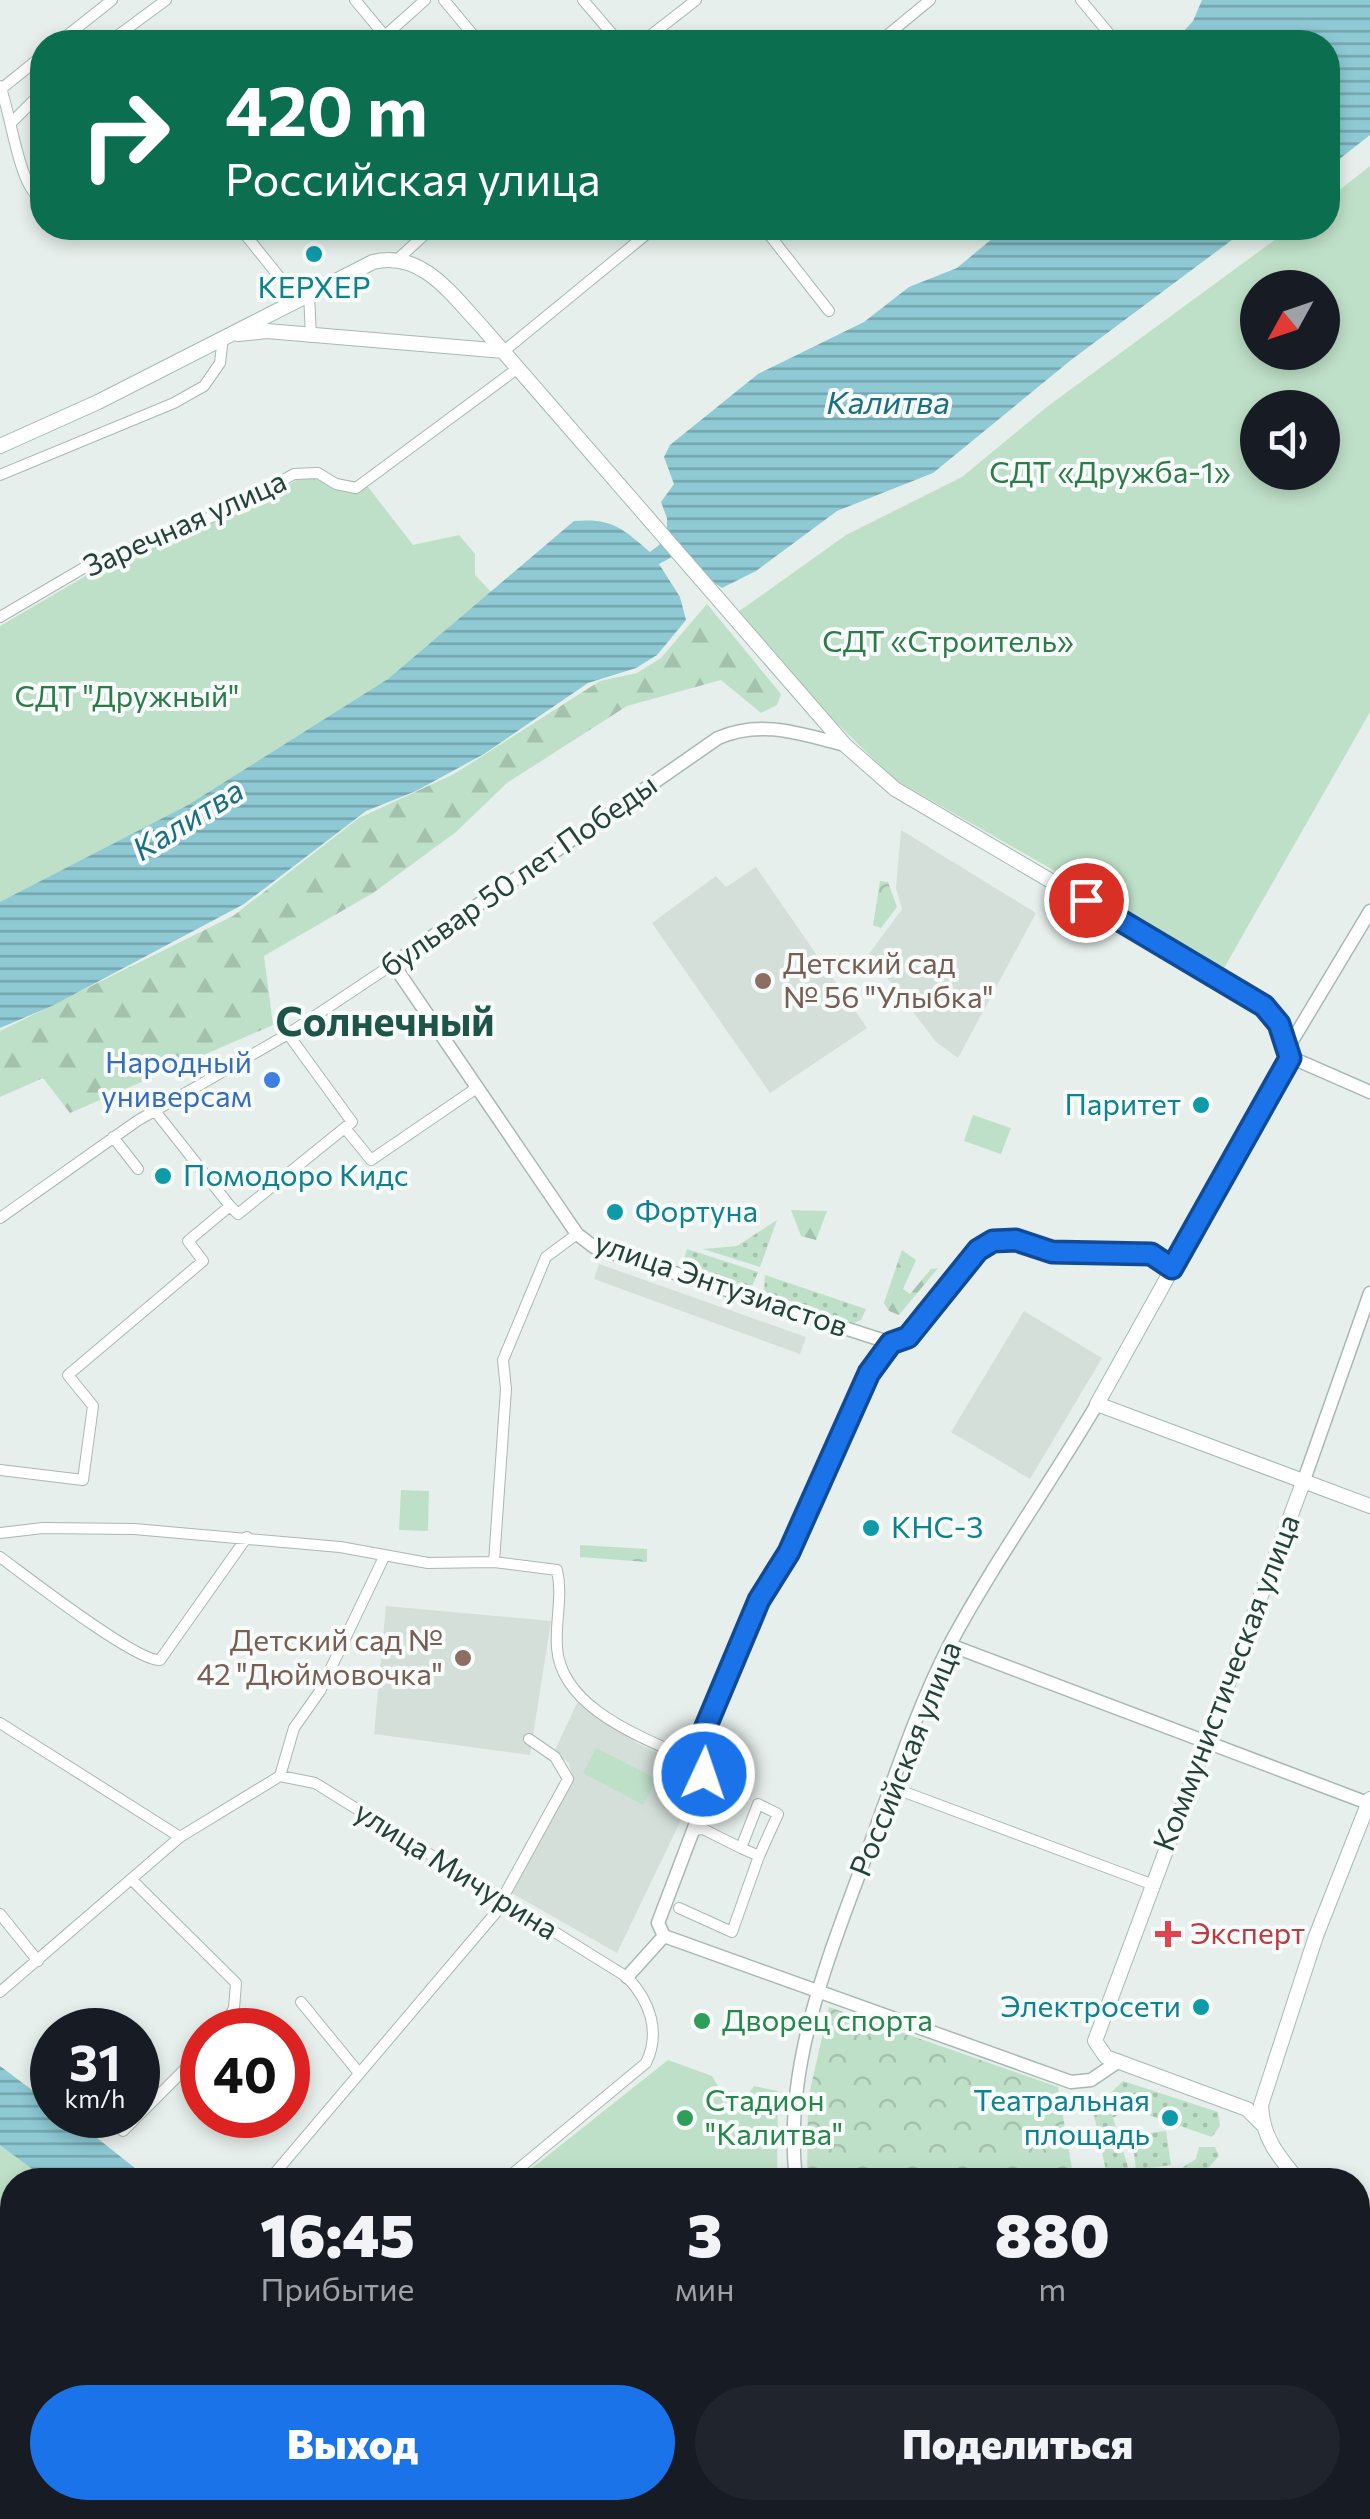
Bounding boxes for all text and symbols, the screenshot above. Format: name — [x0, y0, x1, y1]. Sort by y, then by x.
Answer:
text: 420 m — [225, 65, 428, 150]
icon: right — [60, 70, 190, 200]
text: Российская улица — [225, 150, 600, 205]
marker: КЕРХЕР — [303, 243, 325, 265]
place label: КЕРХЕР — [258, 267, 370, 304]
north arrow — [1240, 270, 1340, 370]
map controls — [1240, 270, 1340, 490]
water label: Калитва — [826, 381, 950, 421]
button: sound — [1240, 390, 1340, 490]
park label: СДТ «Дружба-1» — [989, 452, 1231, 489]
street label: Заречная улица — [77, 460, 291, 583]
park label: СДТ «Строитель» — [822, 621, 1074, 658]
park label: СДТ "Дружный" — [15, 676, 239, 713]
street label: бульвар 50 лет Победы — [372, 764, 663, 983]
water label: Калитва — [124, 769, 250, 868]
pin — [1044, 858, 1129, 943]
icon: arrive — [1059, 873, 1114, 928]
place label: Детский сад № 56 "Улыбка" — [783, 943, 994, 1014]
marker: Детский сад № 56 "Улыбка" — [752, 970, 774, 992]
district label: Солнечный — [276, 995, 494, 1044]
place label: Народный универсам — [101, 1042, 252, 1113]
marker: Народный универсам — [261, 1069, 283, 1091]
place label: Паритет — [1064, 1084, 1181, 1121]
marker: Паритет — [1190, 1094, 1212, 1116]
place label: Помодоро Кидс — [183, 1155, 409, 1192]
marker: Помодоро Кидс — [152, 1165, 174, 1187]
place label: Фортуна — [635, 1191, 758, 1228]
marker: Фортуна — [604, 1201, 626, 1223]
street label: улица Энтузиастов — [591, 1222, 853, 1343]
place label: КНС-3 — [891, 1507, 983, 1544]
street label: Коммунистическая улица — [1143, 1509, 1306, 1855]
marker: КНС-3 — [860, 1517, 882, 1539]
place label: Детский сад № 42 "Дюймовочка" — [197, 1620, 443, 1691]
street label: Российская улица — [840, 1635, 968, 1881]
marker: Детский сад № 42 "Дюймовочка" — [452, 1647, 474, 1669]
position arrow — [652, 1722, 756, 1826]
street label: улица Мичурина — [349, 1792, 566, 1946]
place label: Эксперт — [1190, 1913, 1305, 1950]
marker: Эксперт — [1155, 1921, 1181, 1947]
place label: Электросети — [1000, 1986, 1181, 2023]
marker: Электросети — [1190, 1996, 1212, 2018]
place label: Дворец спорта — [722, 2000, 933, 2037]
speed limit sign: 40 — [180, 2008, 310, 2138]
marker: Дворец спорта — [691, 2010, 713, 2032]
text: 31 — [69, 2030, 121, 2091]
place label: Стадион "Калитва" — [705, 2080, 843, 2151]
place label: Театральная площадь — [973, 2080, 1150, 2151]
text: km/h — [65, 2083, 125, 2113]
marker: Стадион "Калитва" — [674, 2107, 696, 2129]
marker: Театральная площадь — [1159, 2107, 1181, 2129]
text: 16:45 — [260, 2196, 415, 2269]
text: 3 — [687, 2196, 722, 2269]
text: 880 — [995, 2196, 1110, 2269]
text: Прибытие — [261, 2268, 414, 2308]
text: мин — [675, 2268, 734, 2308]
text: m — [1038, 2268, 1066, 2308]
button: Выход — [30, 2385, 675, 2500]
button: Поделиться — [695, 2385, 1340, 2500]

